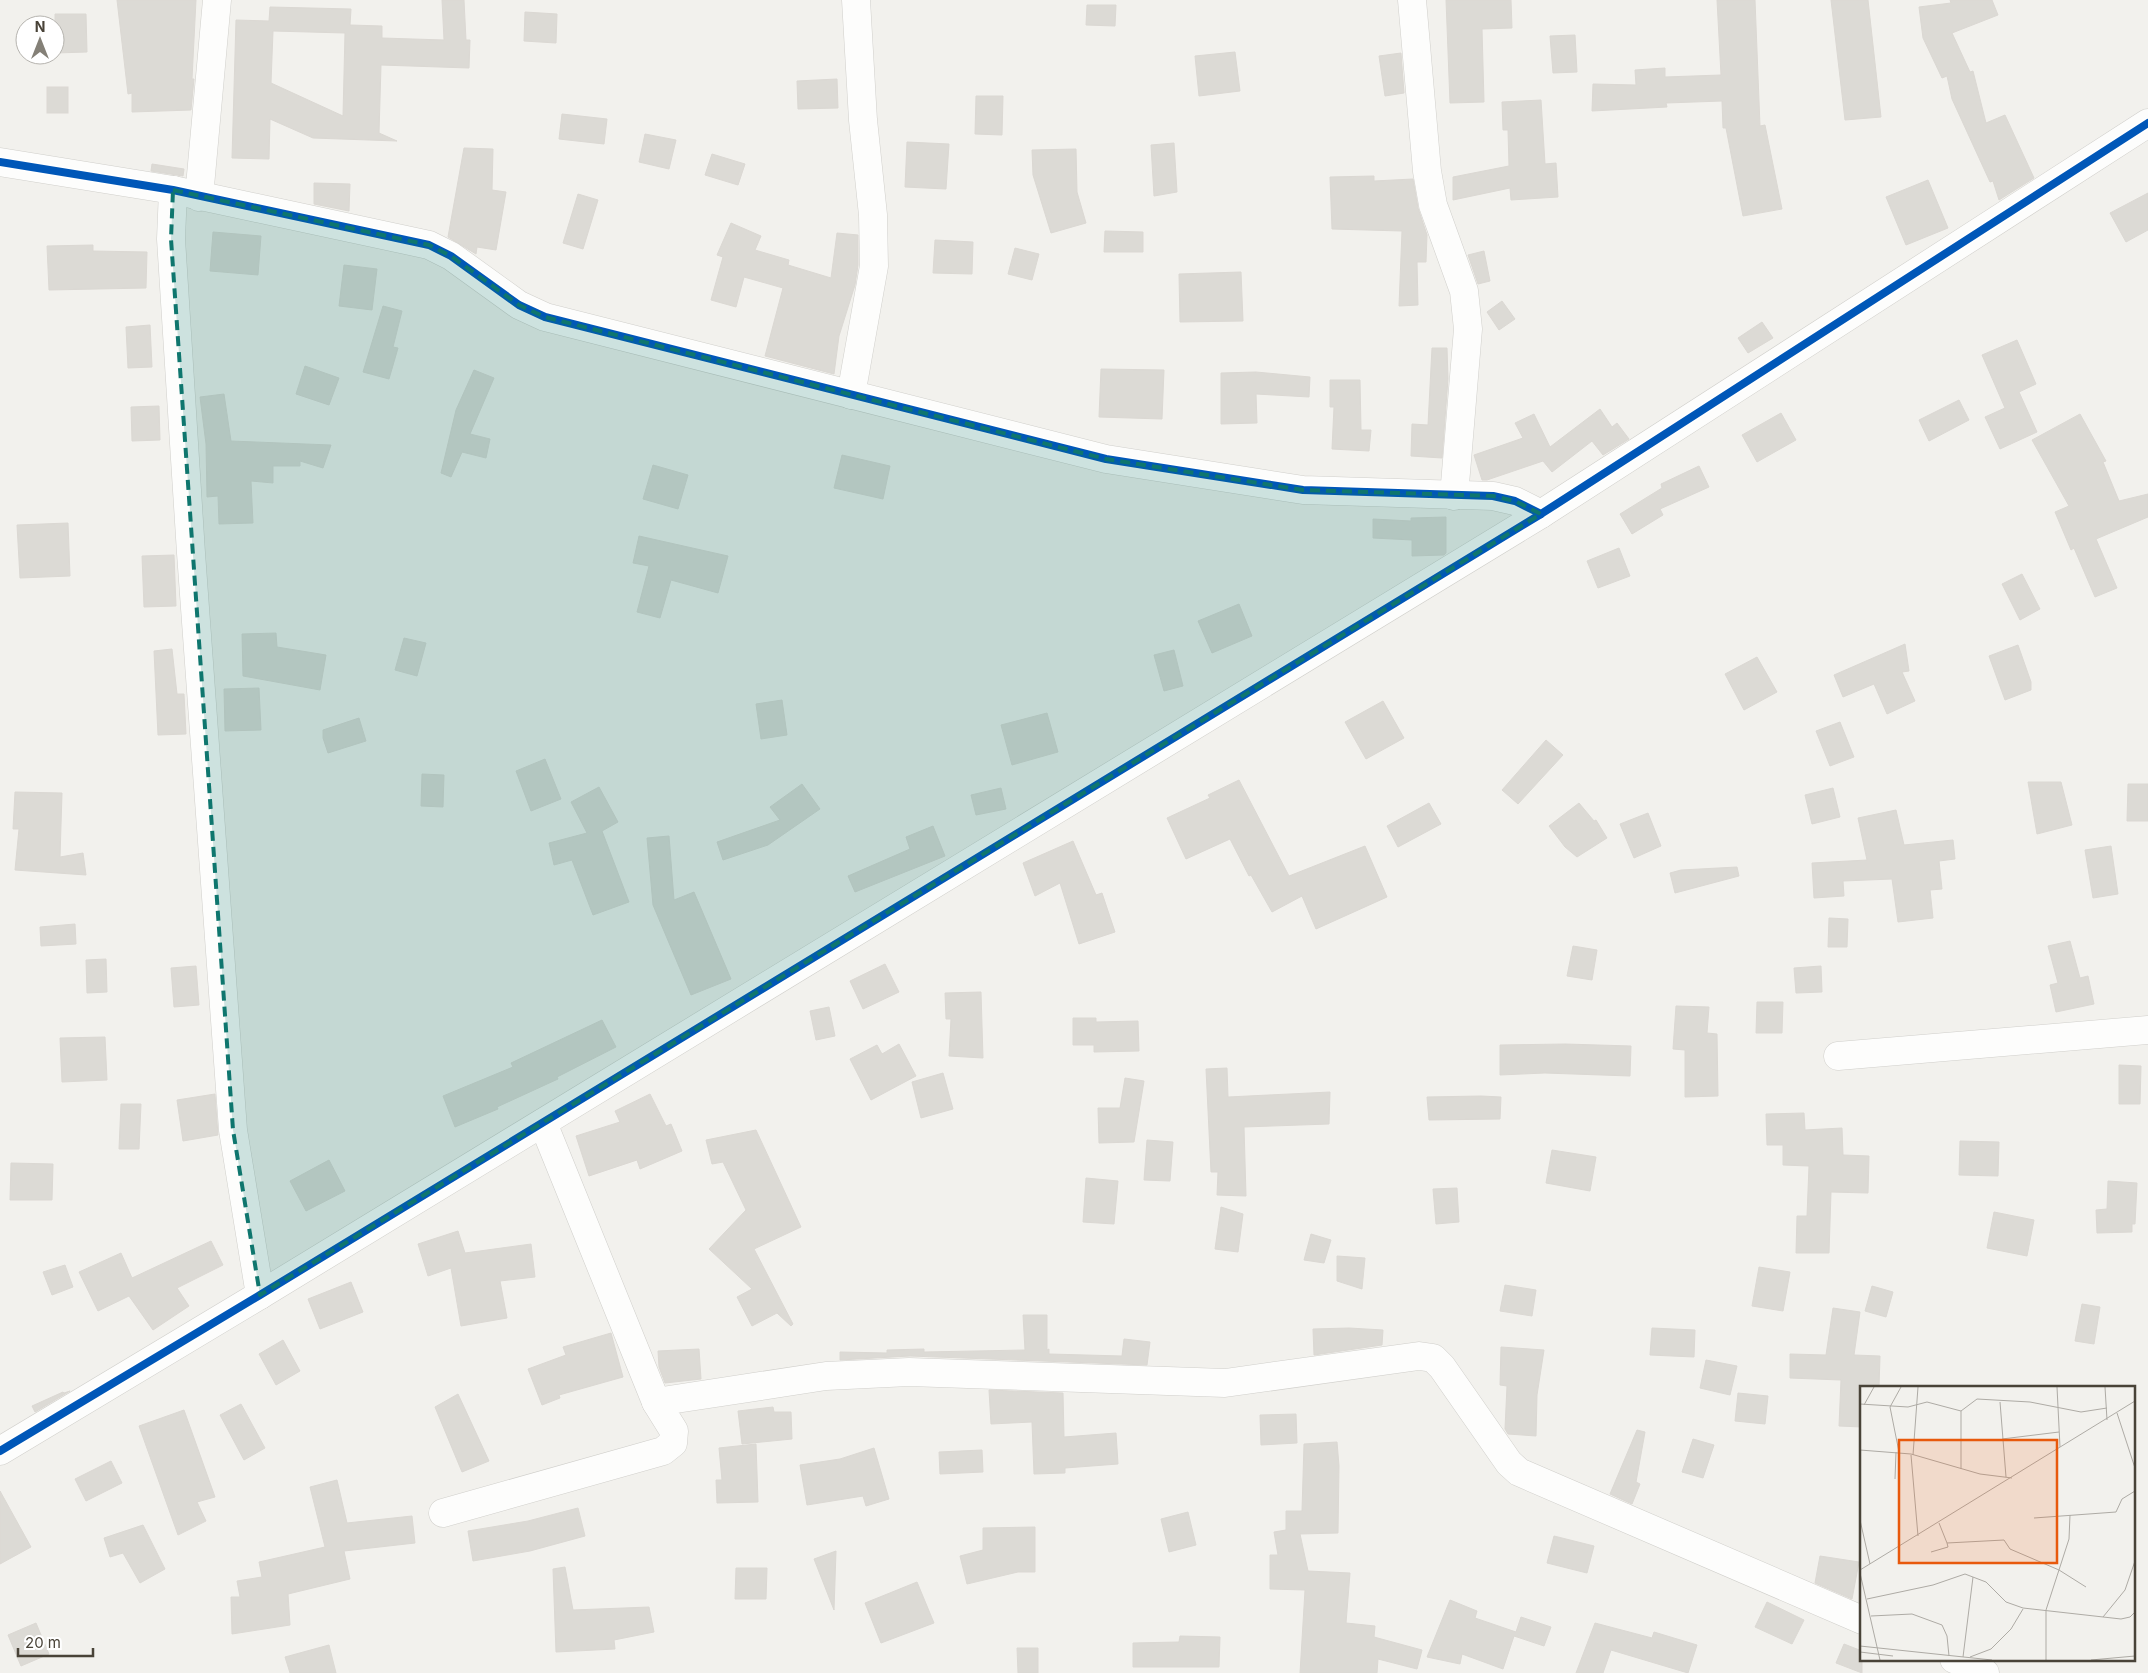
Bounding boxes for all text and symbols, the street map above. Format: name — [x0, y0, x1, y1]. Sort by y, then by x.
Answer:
north arrow — [15, 15, 65, 65]
text: N — [35, 18, 45, 35]
inset map — [1860, 1386, 2136, 1660]
scale bar — [18, 1626, 92, 1658]
text: 20 m — [25, 1633, 61, 1652]

